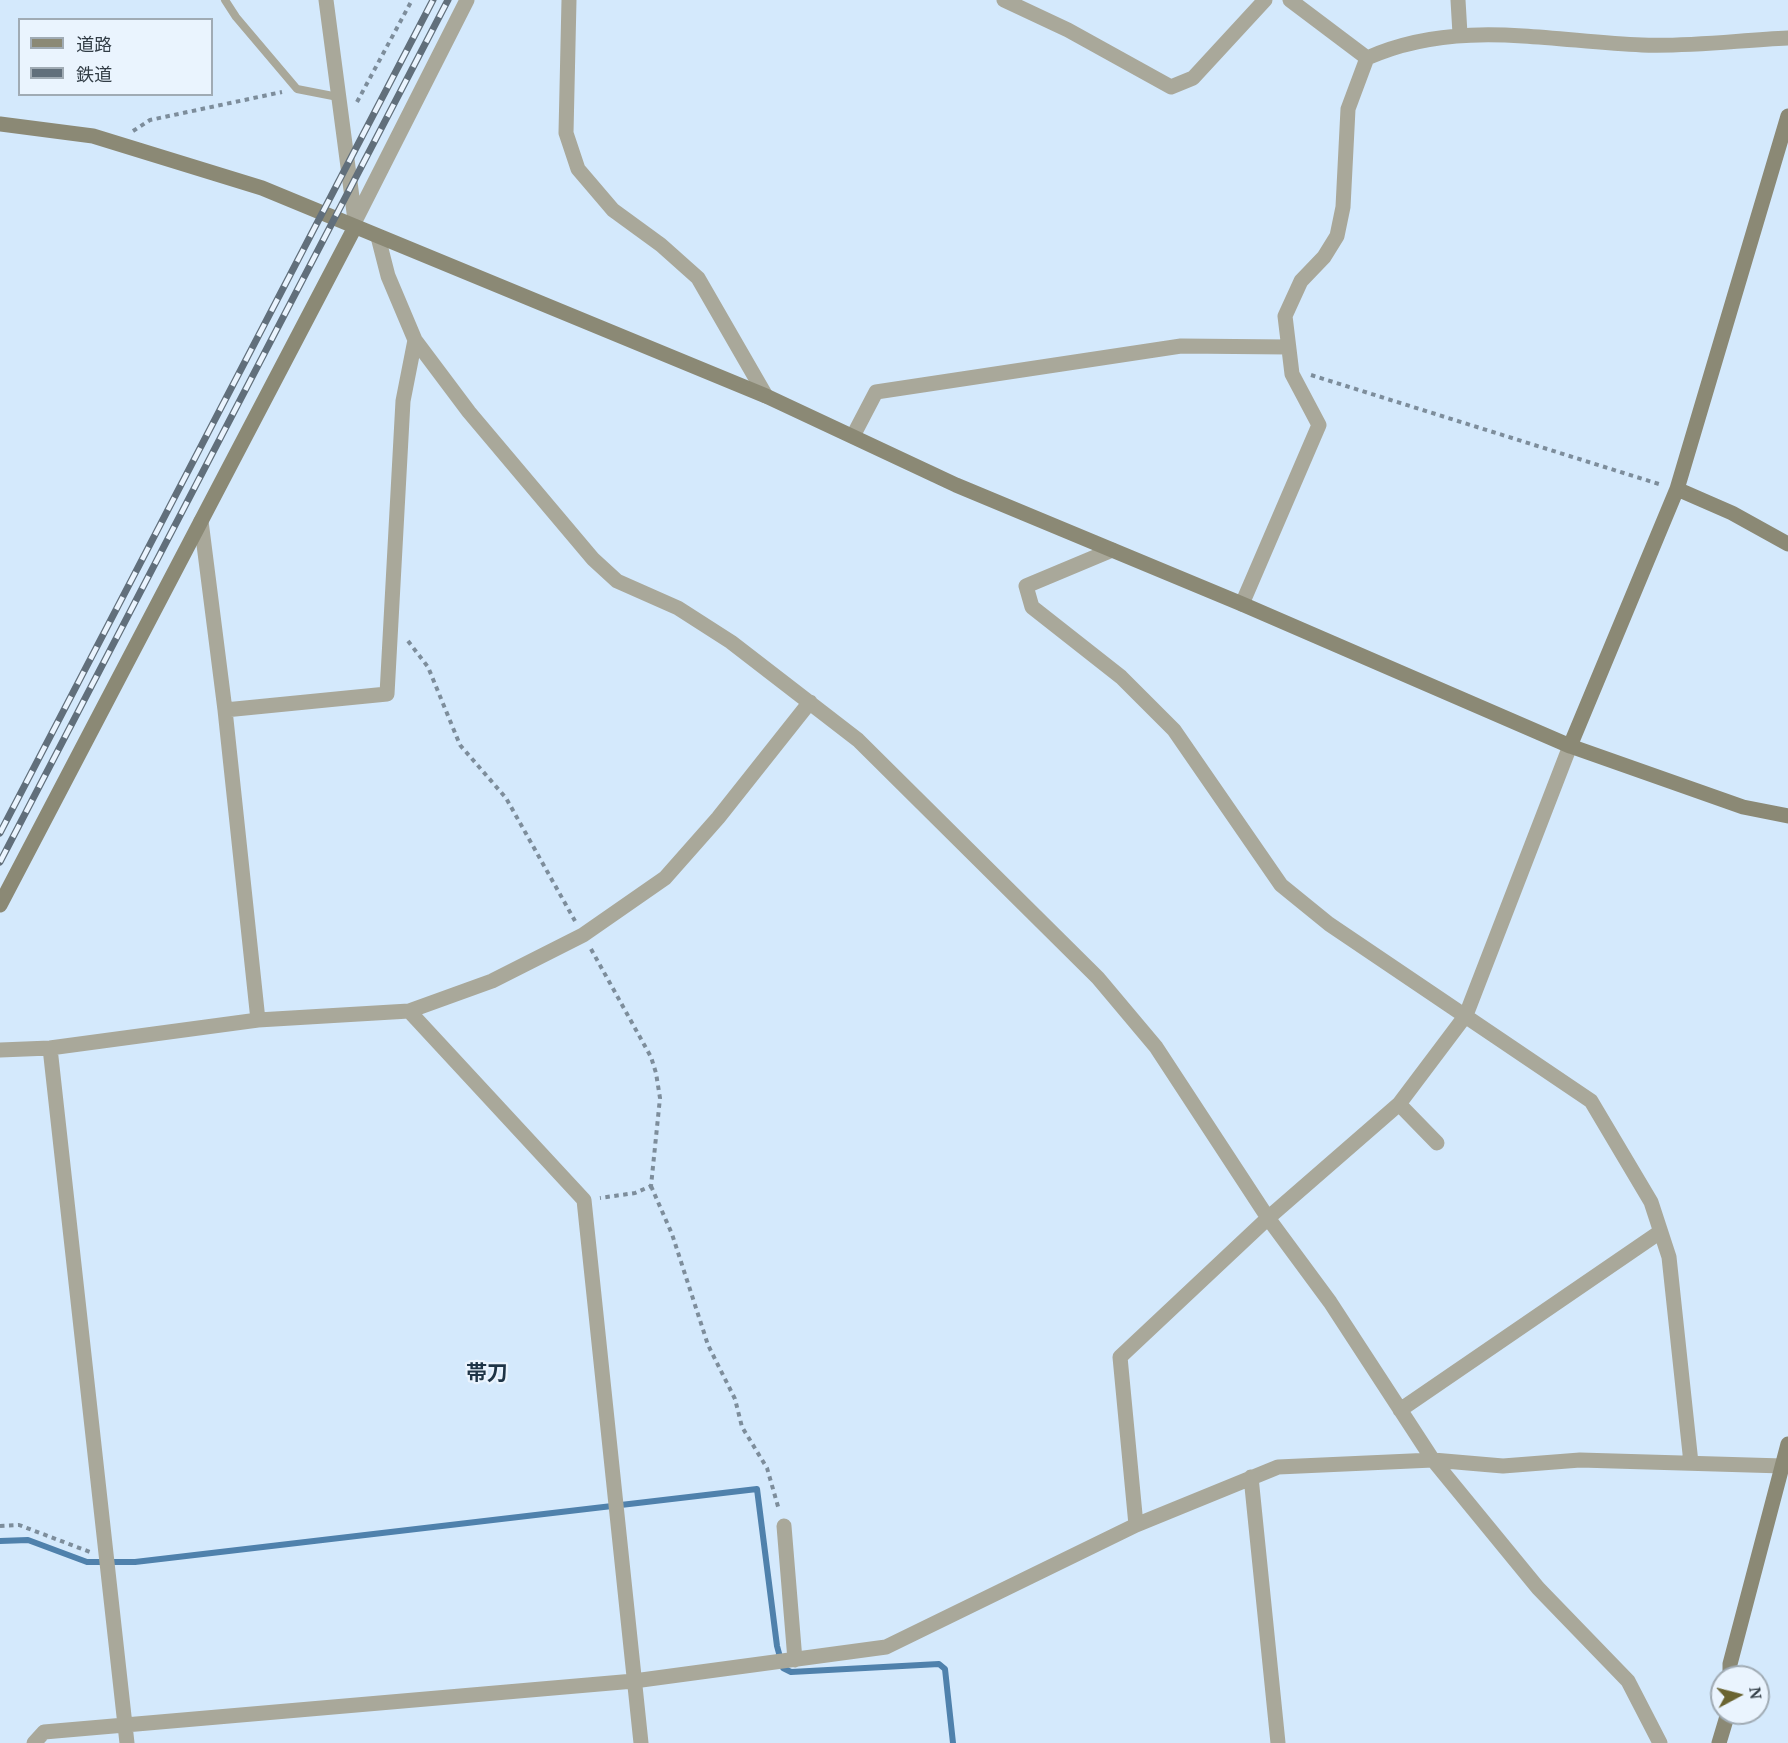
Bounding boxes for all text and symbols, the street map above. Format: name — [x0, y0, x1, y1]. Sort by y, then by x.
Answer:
legend — [18, 18, 213, 96]
text: 道路 — [76, 32, 112, 56]
text: 鉄道 — [76, 62, 112, 86]
district label: 帯刀 — [466, 1361, 508, 1387]
north arrow — [1710, 1665, 1770, 1725]
text: N — [1744, 1686, 1768, 1700]

